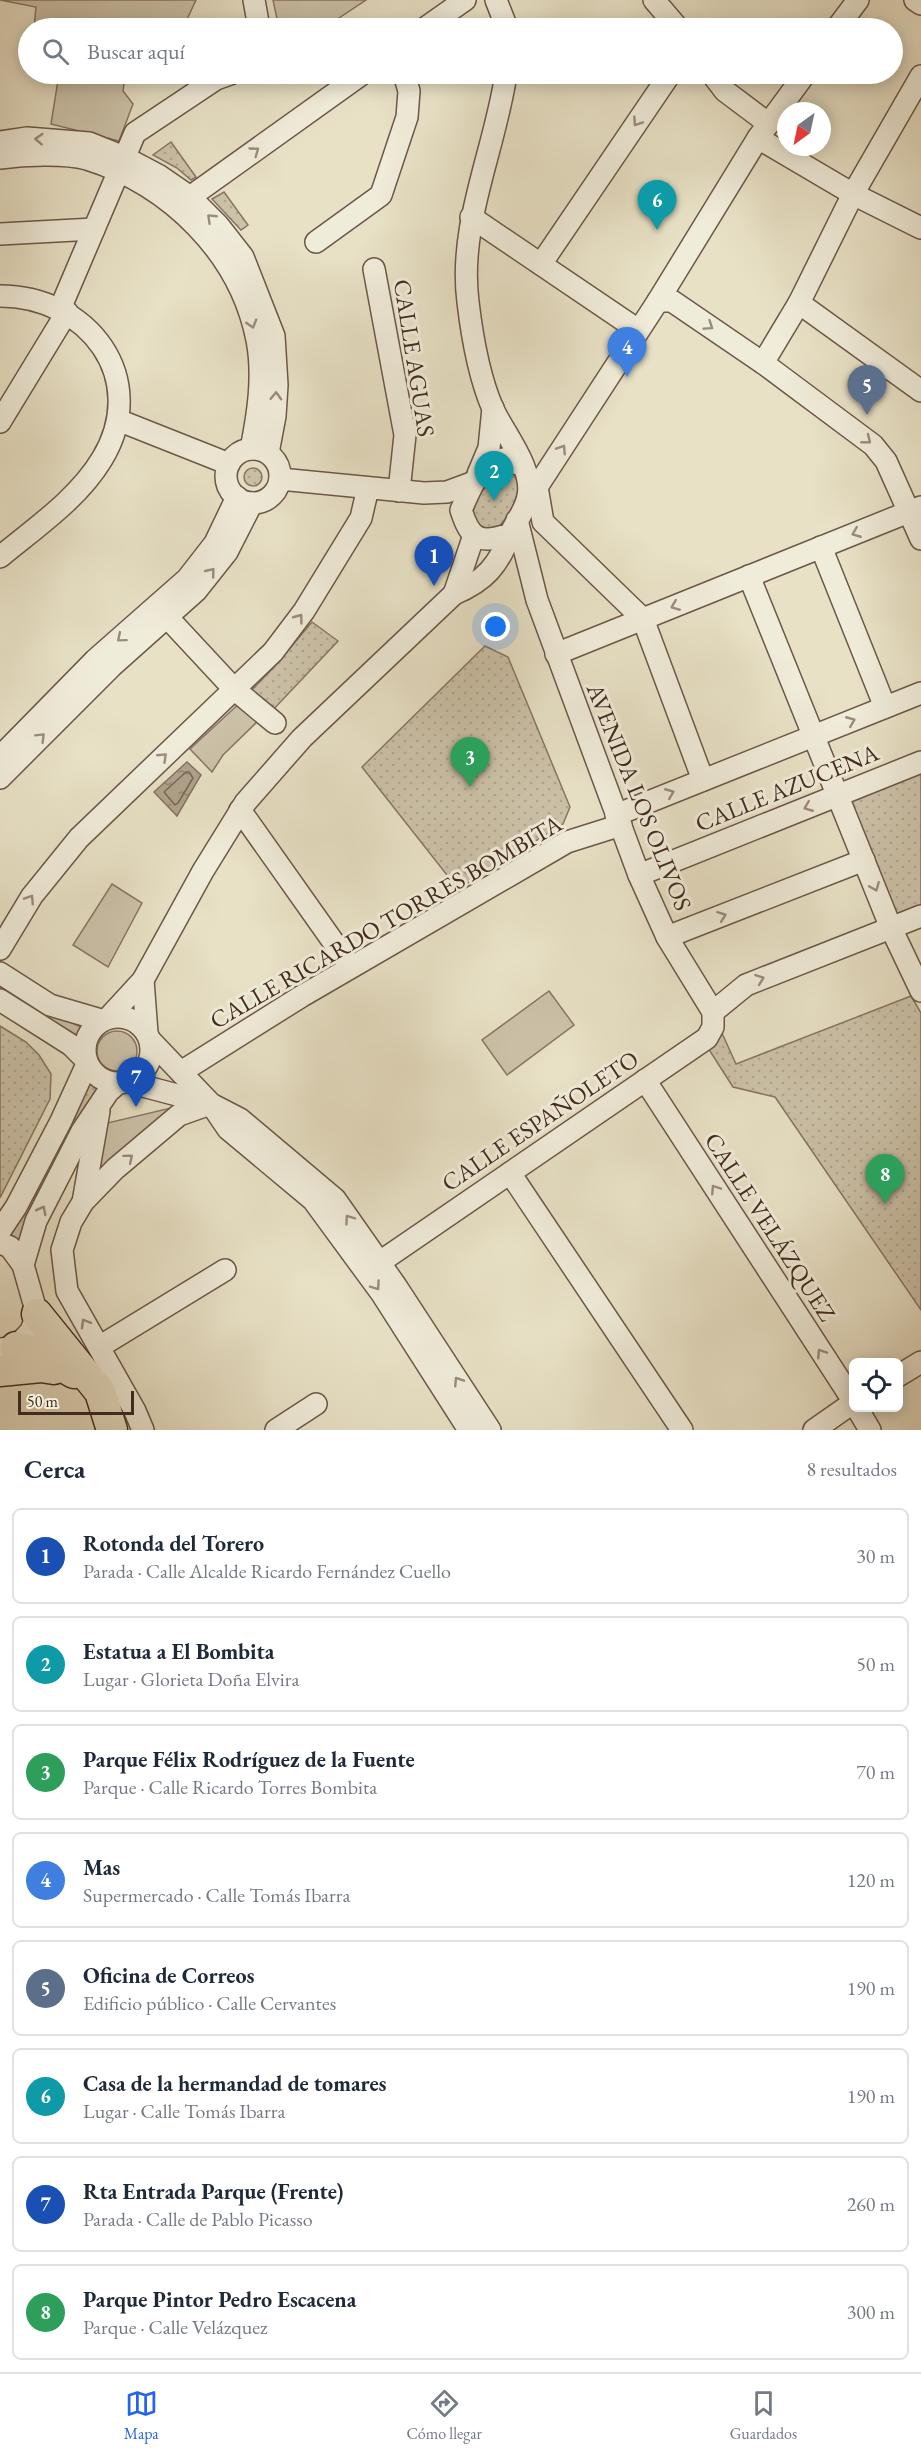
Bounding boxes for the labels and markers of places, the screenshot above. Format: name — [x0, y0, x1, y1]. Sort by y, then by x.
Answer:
pin: 6 — [638, 180, 676, 230]
pin: 4 — [608, 328, 646, 377]
pin: 5 — [848, 366, 886, 415]
pin: 2 — [474, 452, 514, 501]
pin: 1 — [414, 536, 454, 586]
pin: 3 — [450, 738, 490, 787]
pin: 7 — [116, 1058, 156, 1107]
pin: 8 — [866, 1154, 904, 1204]

